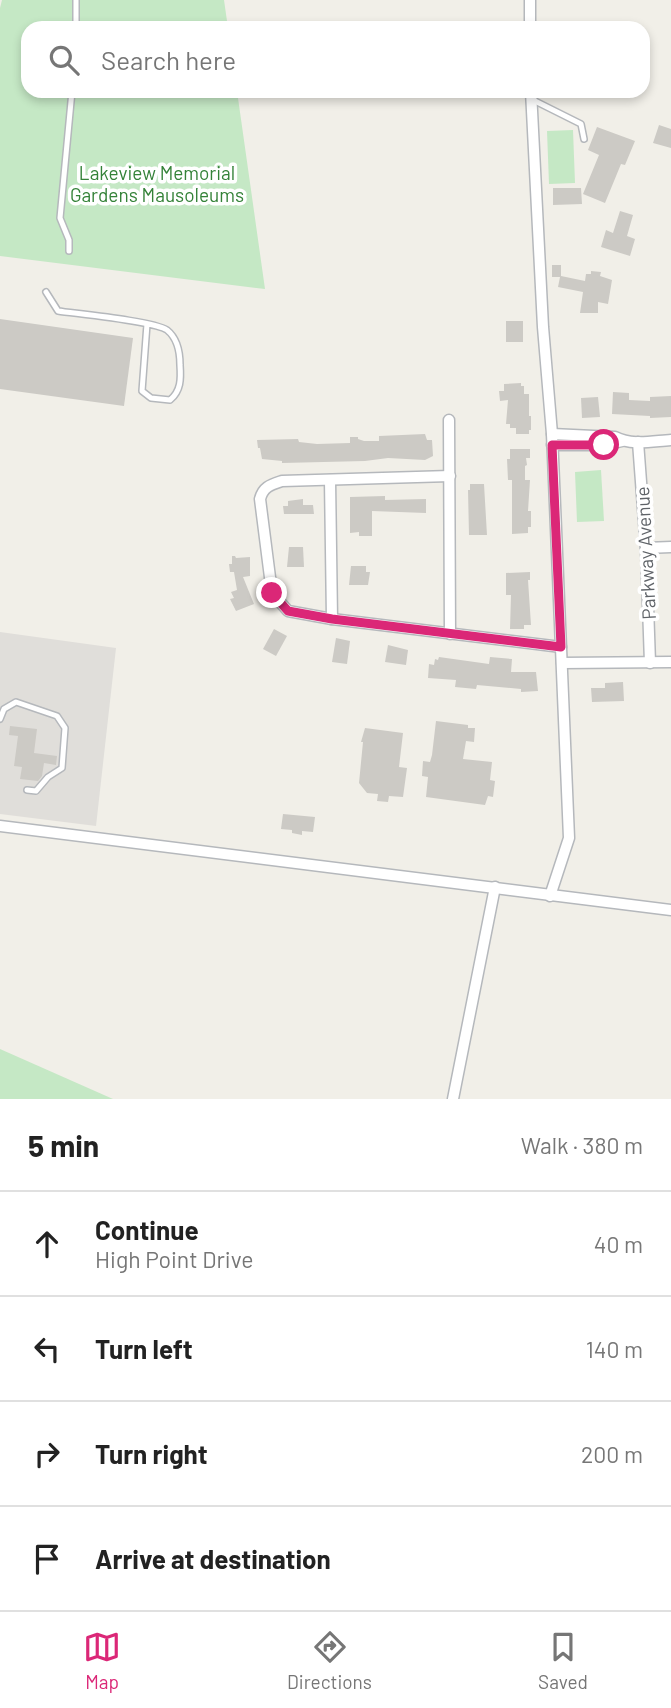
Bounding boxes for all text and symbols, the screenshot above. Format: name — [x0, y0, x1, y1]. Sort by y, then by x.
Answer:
search box — [21, 21, 650, 98]
icon: search — [45, 41, 83, 79]
text: Search here — [101, 44, 236, 75]
park label: Lakeview Memorial Gardens Mausoleums — [70, 161, 244, 206]
route start — [588, 429, 619, 460]
street label: Parkway Avenue — [630, 486, 660, 620]
route end — [256, 577, 287, 608]
text: 5 min — [28, 1127, 99, 1163]
text: Walk · 380 m — [521, 1131, 643, 1159]
text: Continue — [95, 1214, 199, 1245]
icon: ahead — [28, 1225, 66, 1263]
text: 40 m — [594, 1230, 643, 1258]
text: High Point Drive — [95, 1245, 253, 1273]
icon: left — [28, 1330, 66, 1368]
text: Turn left — [95, 1333, 193, 1364]
text: 140 m — [586, 1335, 643, 1363]
icon: right — [28, 1435, 66, 1473]
text: Turn right — [95, 1438, 208, 1469]
text: 200 m — [581, 1440, 643, 1468]
icon: arrive — [28, 1540, 66, 1578]
text: Arrive at destination — [95, 1543, 331, 1574]
tab: Map — [83, 1628, 121, 1693]
tab: Directions — [287, 1628, 372, 1693]
tab: Saved — [538, 1628, 588, 1693]

